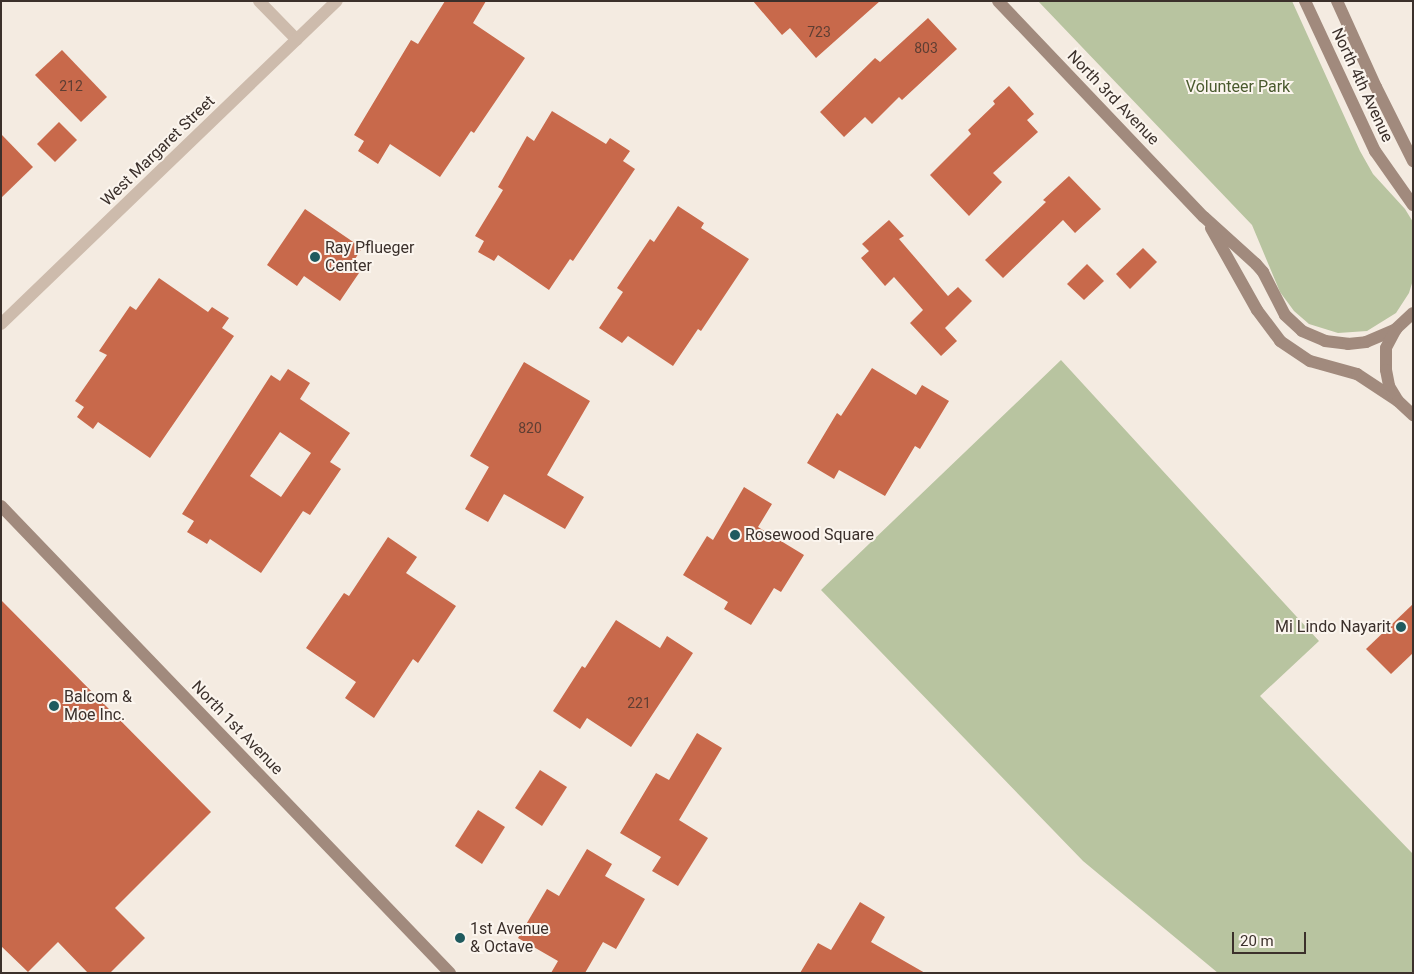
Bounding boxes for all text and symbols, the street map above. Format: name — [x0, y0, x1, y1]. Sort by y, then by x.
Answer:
house number: 723 — [807, 24, 831, 40]
street label: North 4th Avenue — [1327, 25, 1397, 145]
house number: 803 — [914, 40, 938, 56]
street label: North 3rd Avenue — [1063, 47, 1163, 149]
park label: Volunteer Park — [1186, 77, 1290, 97]
house number: 212 — [59, 78, 83, 94]
street label: West Margaret Street — [97, 92, 219, 210]
place label: Ray Pflueger Center — [325, 238, 414, 276]
marker: Ray Pflueger Center — [309, 251, 321, 263]
house number: 820 — [518, 420, 542, 436]
place label: Rosewood Square — [745, 525, 874, 545]
marker: Rosewood Square — [729, 529, 741, 541]
place label: Mi Lindo Nayarit — [1275, 617, 1391, 637]
marker: Mi Lindo Nayarit — [1395, 621, 1407, 633]
street label: North 1st Avenue — [187, 677, 287, 779]
place label: Balcom & Moe Inc. — [64, 687, 132, 725]
house number: 221 — [627, 695, 651, 711]
marker: Balcom & Moe Inc. — [48, 700, 60, 712]
place label: 1st Avenue & Octave — [470, 919, 549, 957]
scale bar — [1234, 922, 1308, 954]
marker: 1st Avenue & Octave — [454, 932, 466, 944]
text: 20 m — [1240, 932, 1274, 950]

